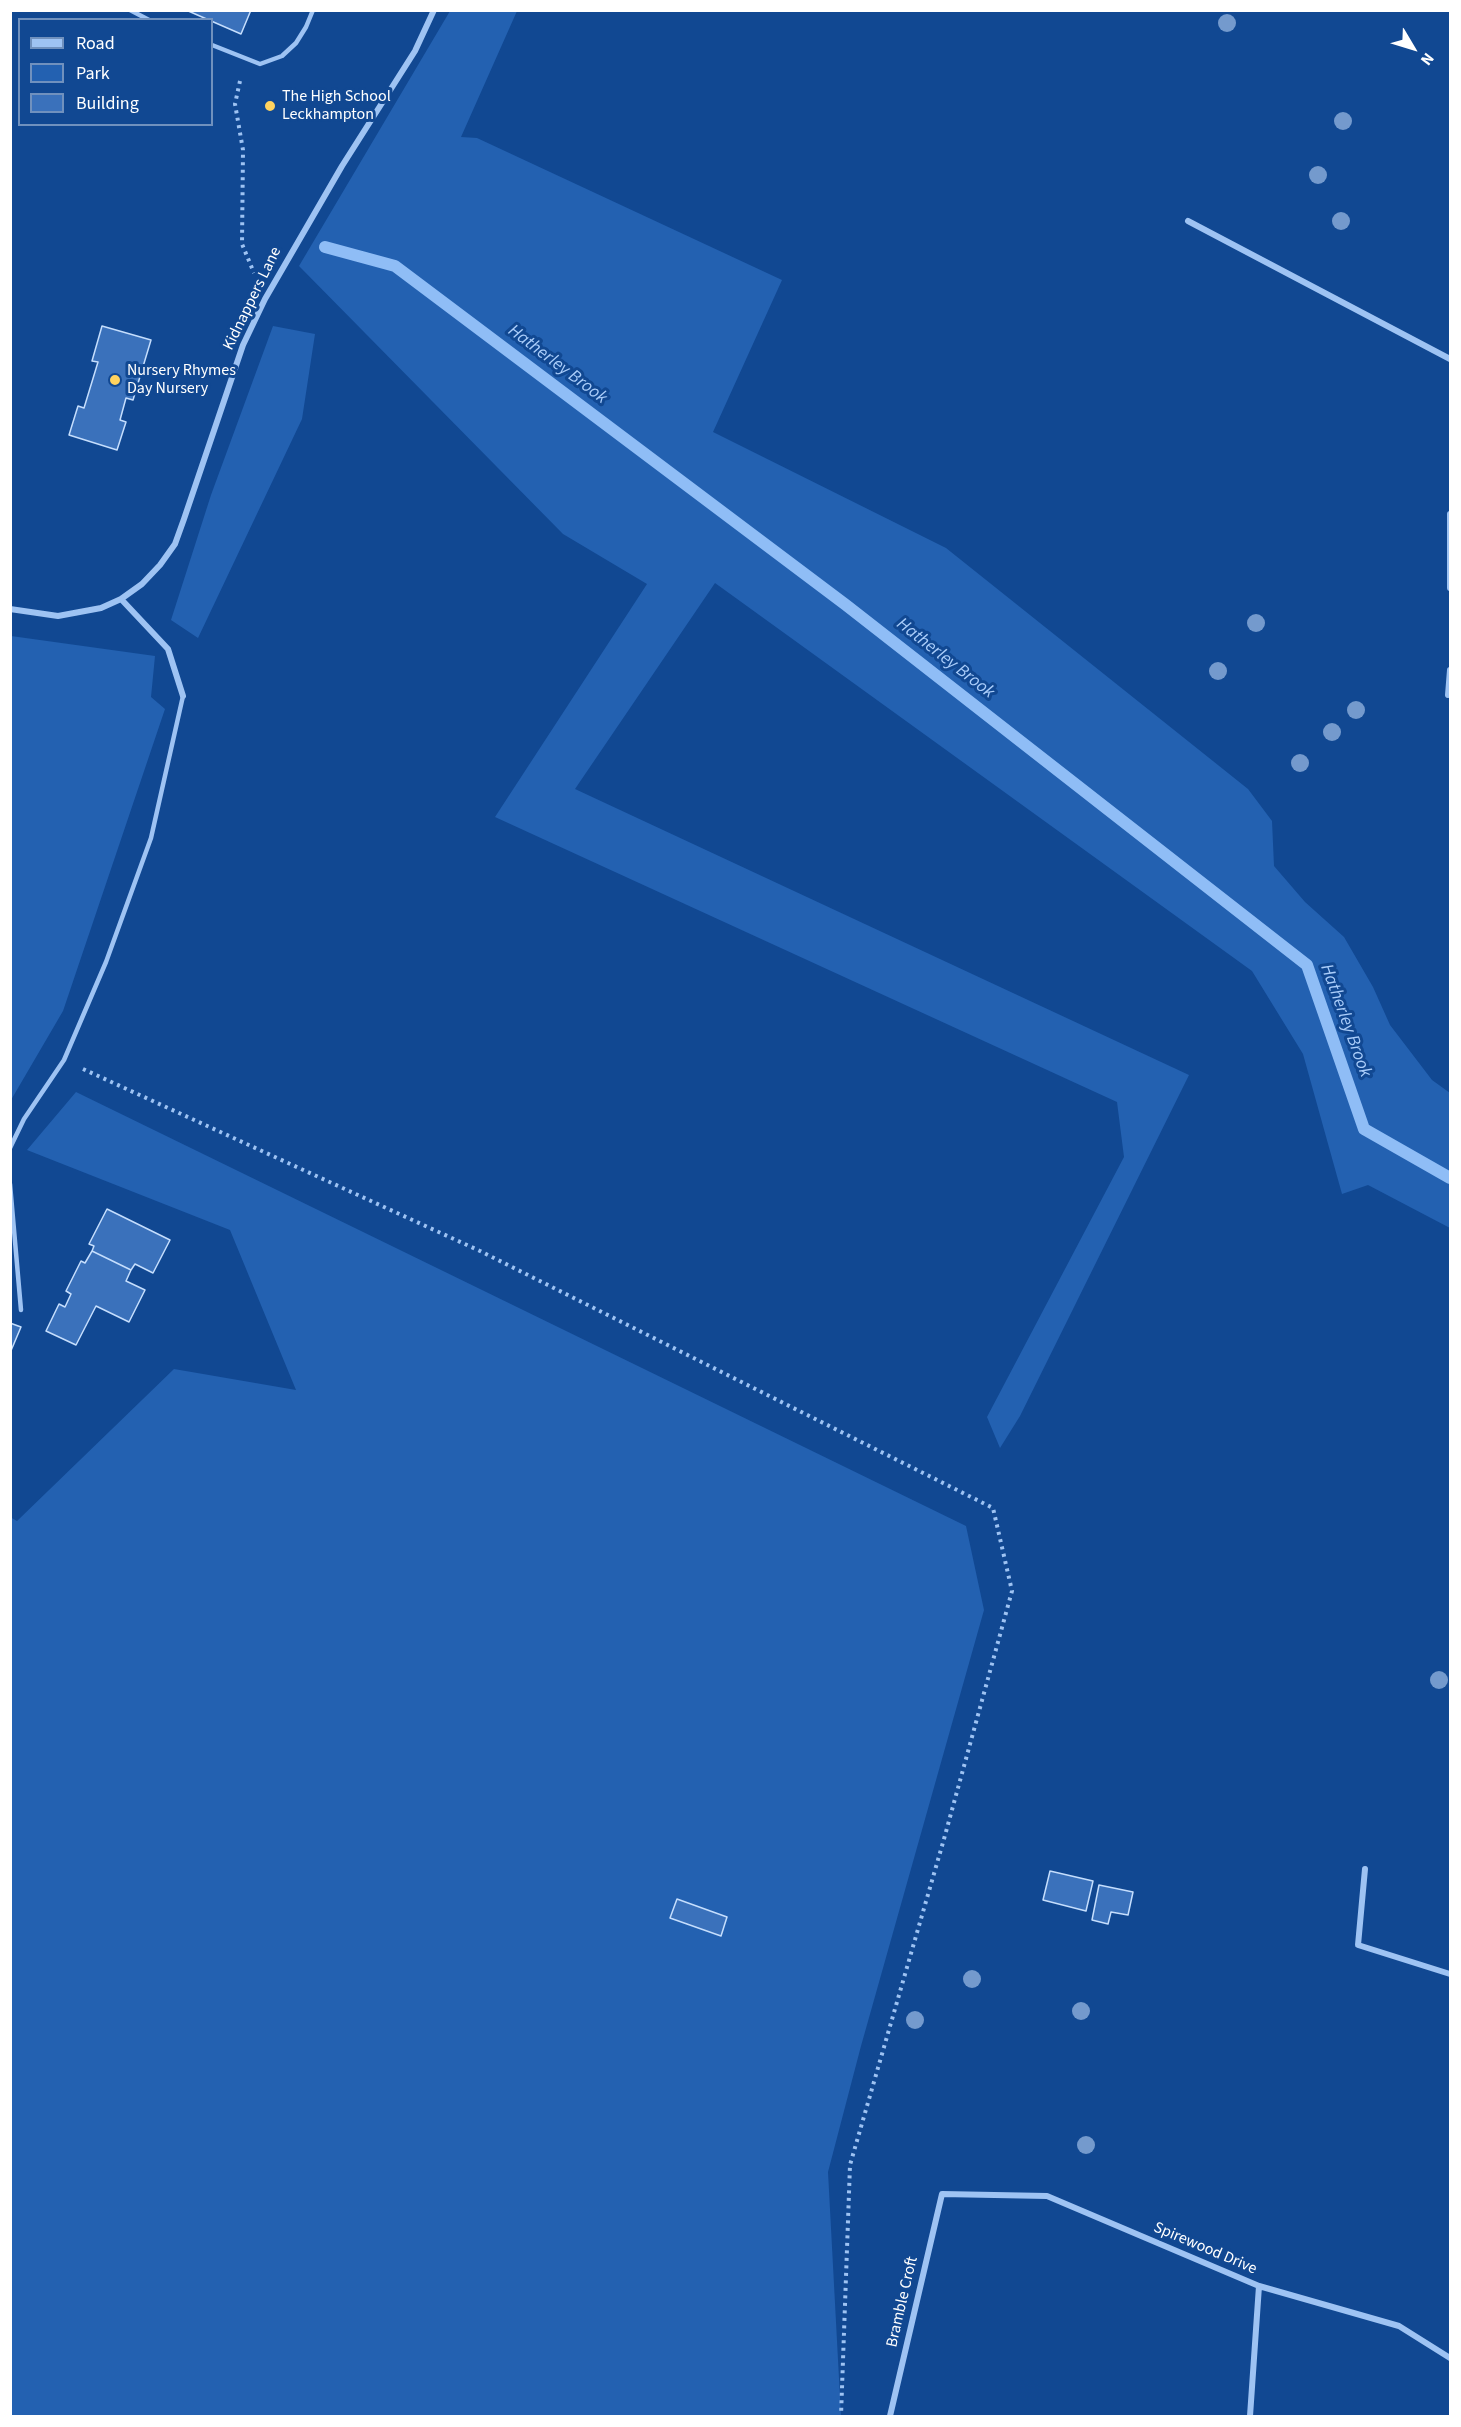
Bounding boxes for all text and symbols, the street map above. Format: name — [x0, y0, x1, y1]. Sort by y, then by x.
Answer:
legend — [18, 18, 213, 126]
north arrow — [1383, 18, 1443, 78]
text: Road — [76, 31, 115, 56]
text: N — [1415, 48, 1439, 70]
text: Park — [76, 61, 110, 86]
place label: The High School Leckhampton — [282, 87, 391, 125]
text: Building — [76, 91, 139, 116]
marker: The High School Leckhampton — [263, 99, 277, 113]
street label: Kidnappers Lane — [220, 244, 286, 354]
water label: Hatherley Brook — [503, 321, 611, 409]
place label: Nursery Rhymes Day Nursery — [127, 361, 236, 399]
marker: Nursery Rhymes Day Nursery — [108, 373, 122, 387]
water label: Hatherley Brook — [892, 614, 998, 704]
water label: Hatherley Brook — [1315, 962, 1375, 1080]
street label: Spirewood Drive — [1150, 2219, 1260, 2279]
street label: Bramble Croft — [883, 2255, 923, 2349]

